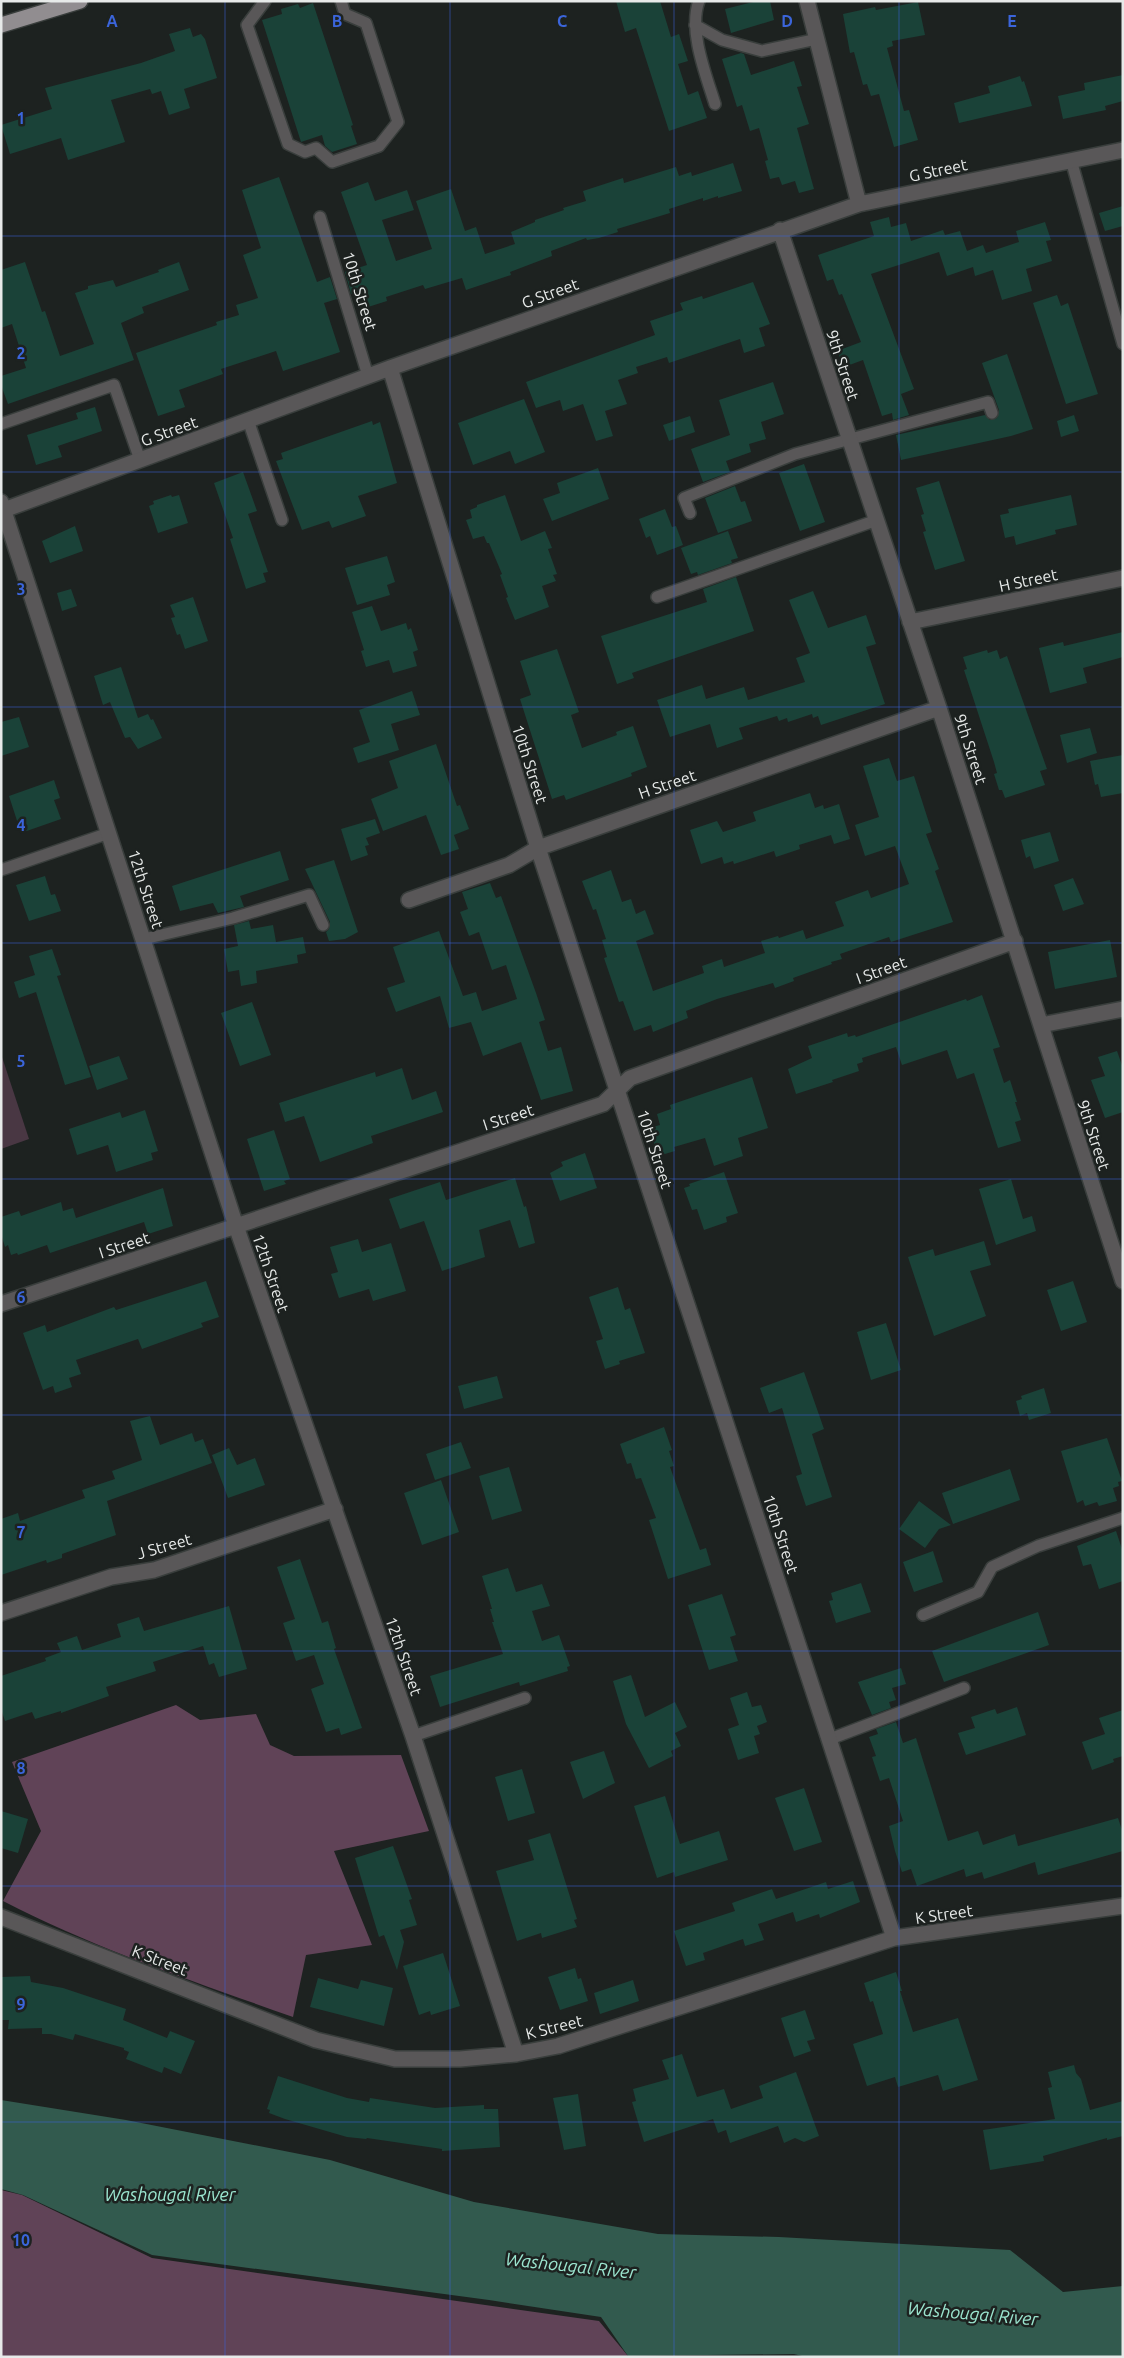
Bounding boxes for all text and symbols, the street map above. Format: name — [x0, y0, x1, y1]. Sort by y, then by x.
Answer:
text: A — [106, 12, 118, 30]
text: B — [332, 12, 342, 30]
text: C — [557, 12, 567, 30]
text: D — [781, 12, 793, 30]
text: E — [1007, 12, 1017, 30]
text: 1 — [16, 109, 26, 127]
street label: G Street — [907, 155, 969, 185]
street label: 10th Street — [339, 249, 381, 333]
street label: G Street — [519, 274, 581, 312]
street label: 9th Street — [823, 328, 863, 403]
text: 2 — [16, 344, 26, 362]
street label: G Street — [138, 412, 200, 450]
street label: H Street — [997, 565, 1060, 595]
text: 3 — [16, 580, 26, 598]
street label: 9th Street — [951, 712, 991, 787]
street label: 10th Street — [509, 722, 551, 806]
street label: H Street — [636, 766, 699, 802]
text: 4 — [16, 816, 26, 834]
street label: 12th Street — [125, 847, 167, 931]
street label: I Street — [853, 952, 909, 987]
text: 5 — [16, 1052, 26, 1070]
street label: 9th Street — [1074, 1098, 1114, 1173]
street label: I Street — [480, 1100, 536, 1134]
street label: 10th Street — [634, 1107, 676, 1191]
street label: I Street — [96, 1228, 152, 1262]
street label: 12th Street — [249, 1231, 293, 1315]
text: 6 — [16, 1288, 26, 1306]
street label: 10th Street — [760, 1492, 802, 1576]
text: 7 — [16, 1523, 26, 1541]
street label: J Street — [134, 1529, 194, 1562]
street label: 12th Street — [382, 1614, 426, 1698]
text: 8 — [16, 1759, 26, 1777]
street label: K Street — [914, 1901, 975, 1927]
street label: K Street — [130, 1941, 191, 1979]
text: 9 — [16, 1995, 26, 2013]
street label: K Street — [524, 2011, 585, 2043]
water label: Washougal River — [104, 2184, 237, 2204]
text: 10 — [12, 2231, 30, 2249]
water label: Washougal River — [505, 2248, 638, 2282]
water label: Washougal River — [907, 2297, 1040, 2329]

